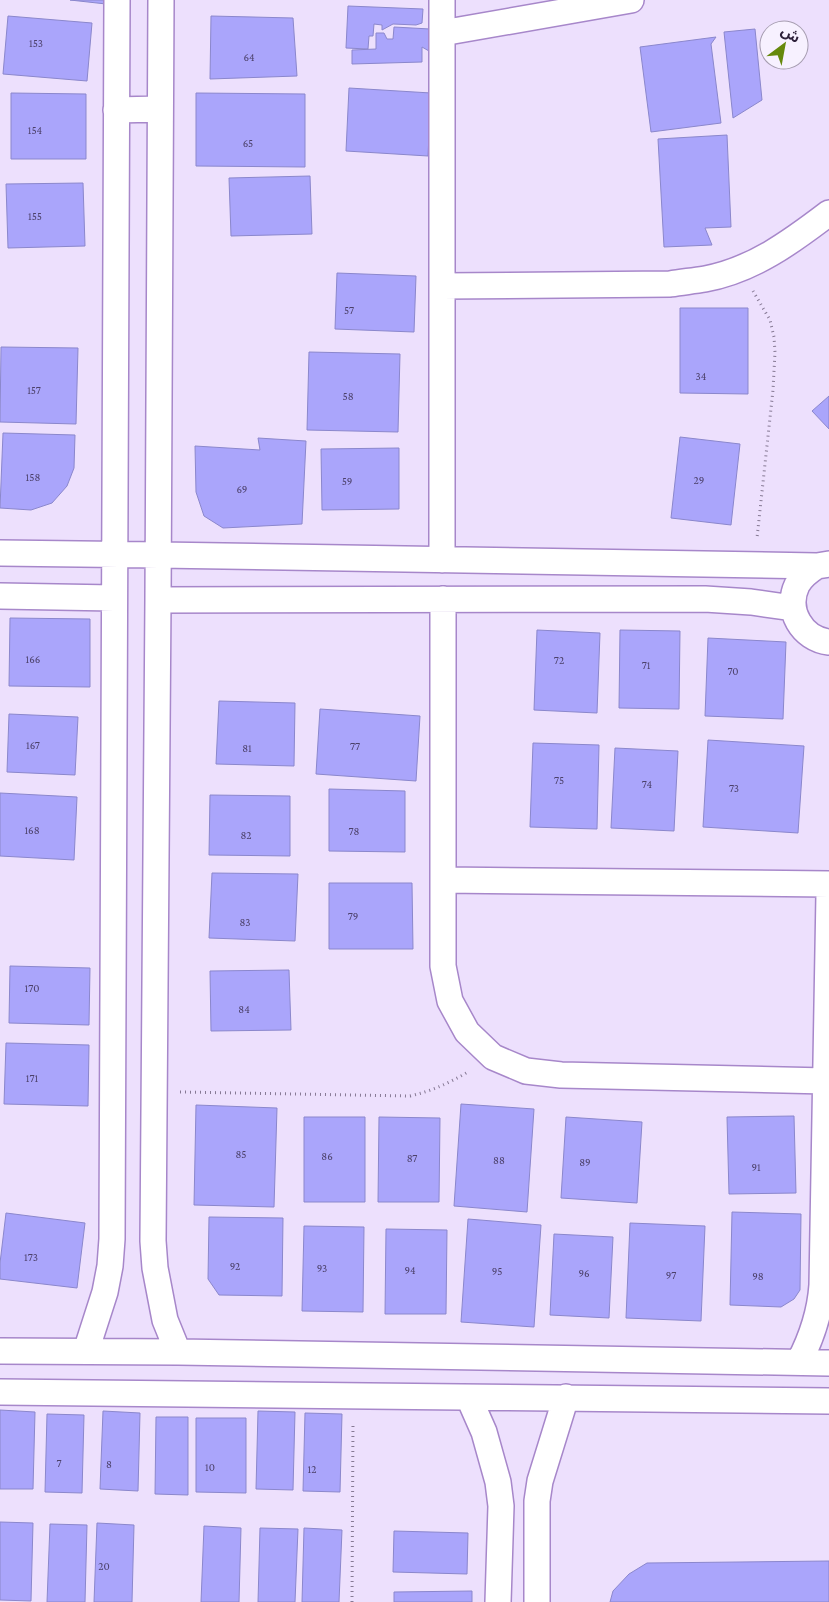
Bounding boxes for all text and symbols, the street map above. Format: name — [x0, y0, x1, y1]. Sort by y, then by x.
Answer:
north arrow — [759, 20, 809, 70]
text: ش — [779, 22, 803, 46]
house number: 153 — [29, 37, 43, 49]
house number: 64 — [243, 51, 255, 63]
house number: 154 — [28, 124, 43, 136]
house number: 65 — [243, 137, 253, 149]
house number: 155 — [28, 210, 42, 222]
house number: 57 — [344, 304, 354, 316]
house number: 34 — [696, 370, 707, 382]
house number: 157 — [27, 384, 41, 396]
house number: 58 — [342, 390, 354, 402]
house number: 158 — [26, 471, 40, 483]
house number: 29 — [694, 474, 704, 486]
house number: 59 — [342, 475, 352, 487]
house number: 69 — [237, 483, 247, 495]
house number: 166 — [26, 653, 40, 665]
house number: 72 — [554, 654, 564, 666]
house number: 71 — [642, 659, 651, 671]
house number: 70 — [727, 665, 739, 677]
house number: 167 — [26, 739, 40, 751]
house number: 77 — [350, 740, 360, 752]
house number: 81 — [242, 742, 252, 754]
house number: 75 — [554, 774, 564, 786]
house number: 74 — [642, 778, 653, 790]
house number: 73 — [729, 782, 739, 794]
house number: 168 — [24, 824, 40, 836]
house number: 78 — [349, 825, 360, 837]
house number: 82 — [240, 829, 252, 841]
house number: 79 — [348, 910, 358, 922]
house number: 83 — [240, 916, 250, 928]
house number: 170 — [25, 982, 39, 994]
house number: 84 — [238, 1003, 250, 1015]
house number: 171 — [26, 1072, 39, 1084]
house number: 85 — [236, 1148, 246, 1160]
house number: 86 — [321, 1150, 333, 1162]
house number: 87 — [407, 1152, 417, 1164]
house number: 88 — [493, 1154, 505, 1166]
house number: 89 — [579, 1156, 591, 1168]
house number: 91 — [751, 1161, 761, 1173]
house number: 173 — [24, 1251, 38, 1263]
house number: 92 — [230, 1260, 240, 1272]
house number: 93 — [317, 1262, 327, 1274]
house number: 94 — [404, 1264, 416, 1276]
house number: 95 — [492, 1265, 502, 1277]
house number: 96 — [578, 1267, 590, 1279]
house number: 97 — [666, 1269, 676, 1281]
house number: 98 — [752, 1270, 764, 1282]
house number: 7 — [56, 1457, 62, 1469]
house number: 8 — [106, 1458, 112, 1470]
house number: 10 — [205, 1461, 215, 1473]
house number: 12 — [308, 1463, 316, 1475]
house number: 20 — [98, 1560, 110, 1572]

